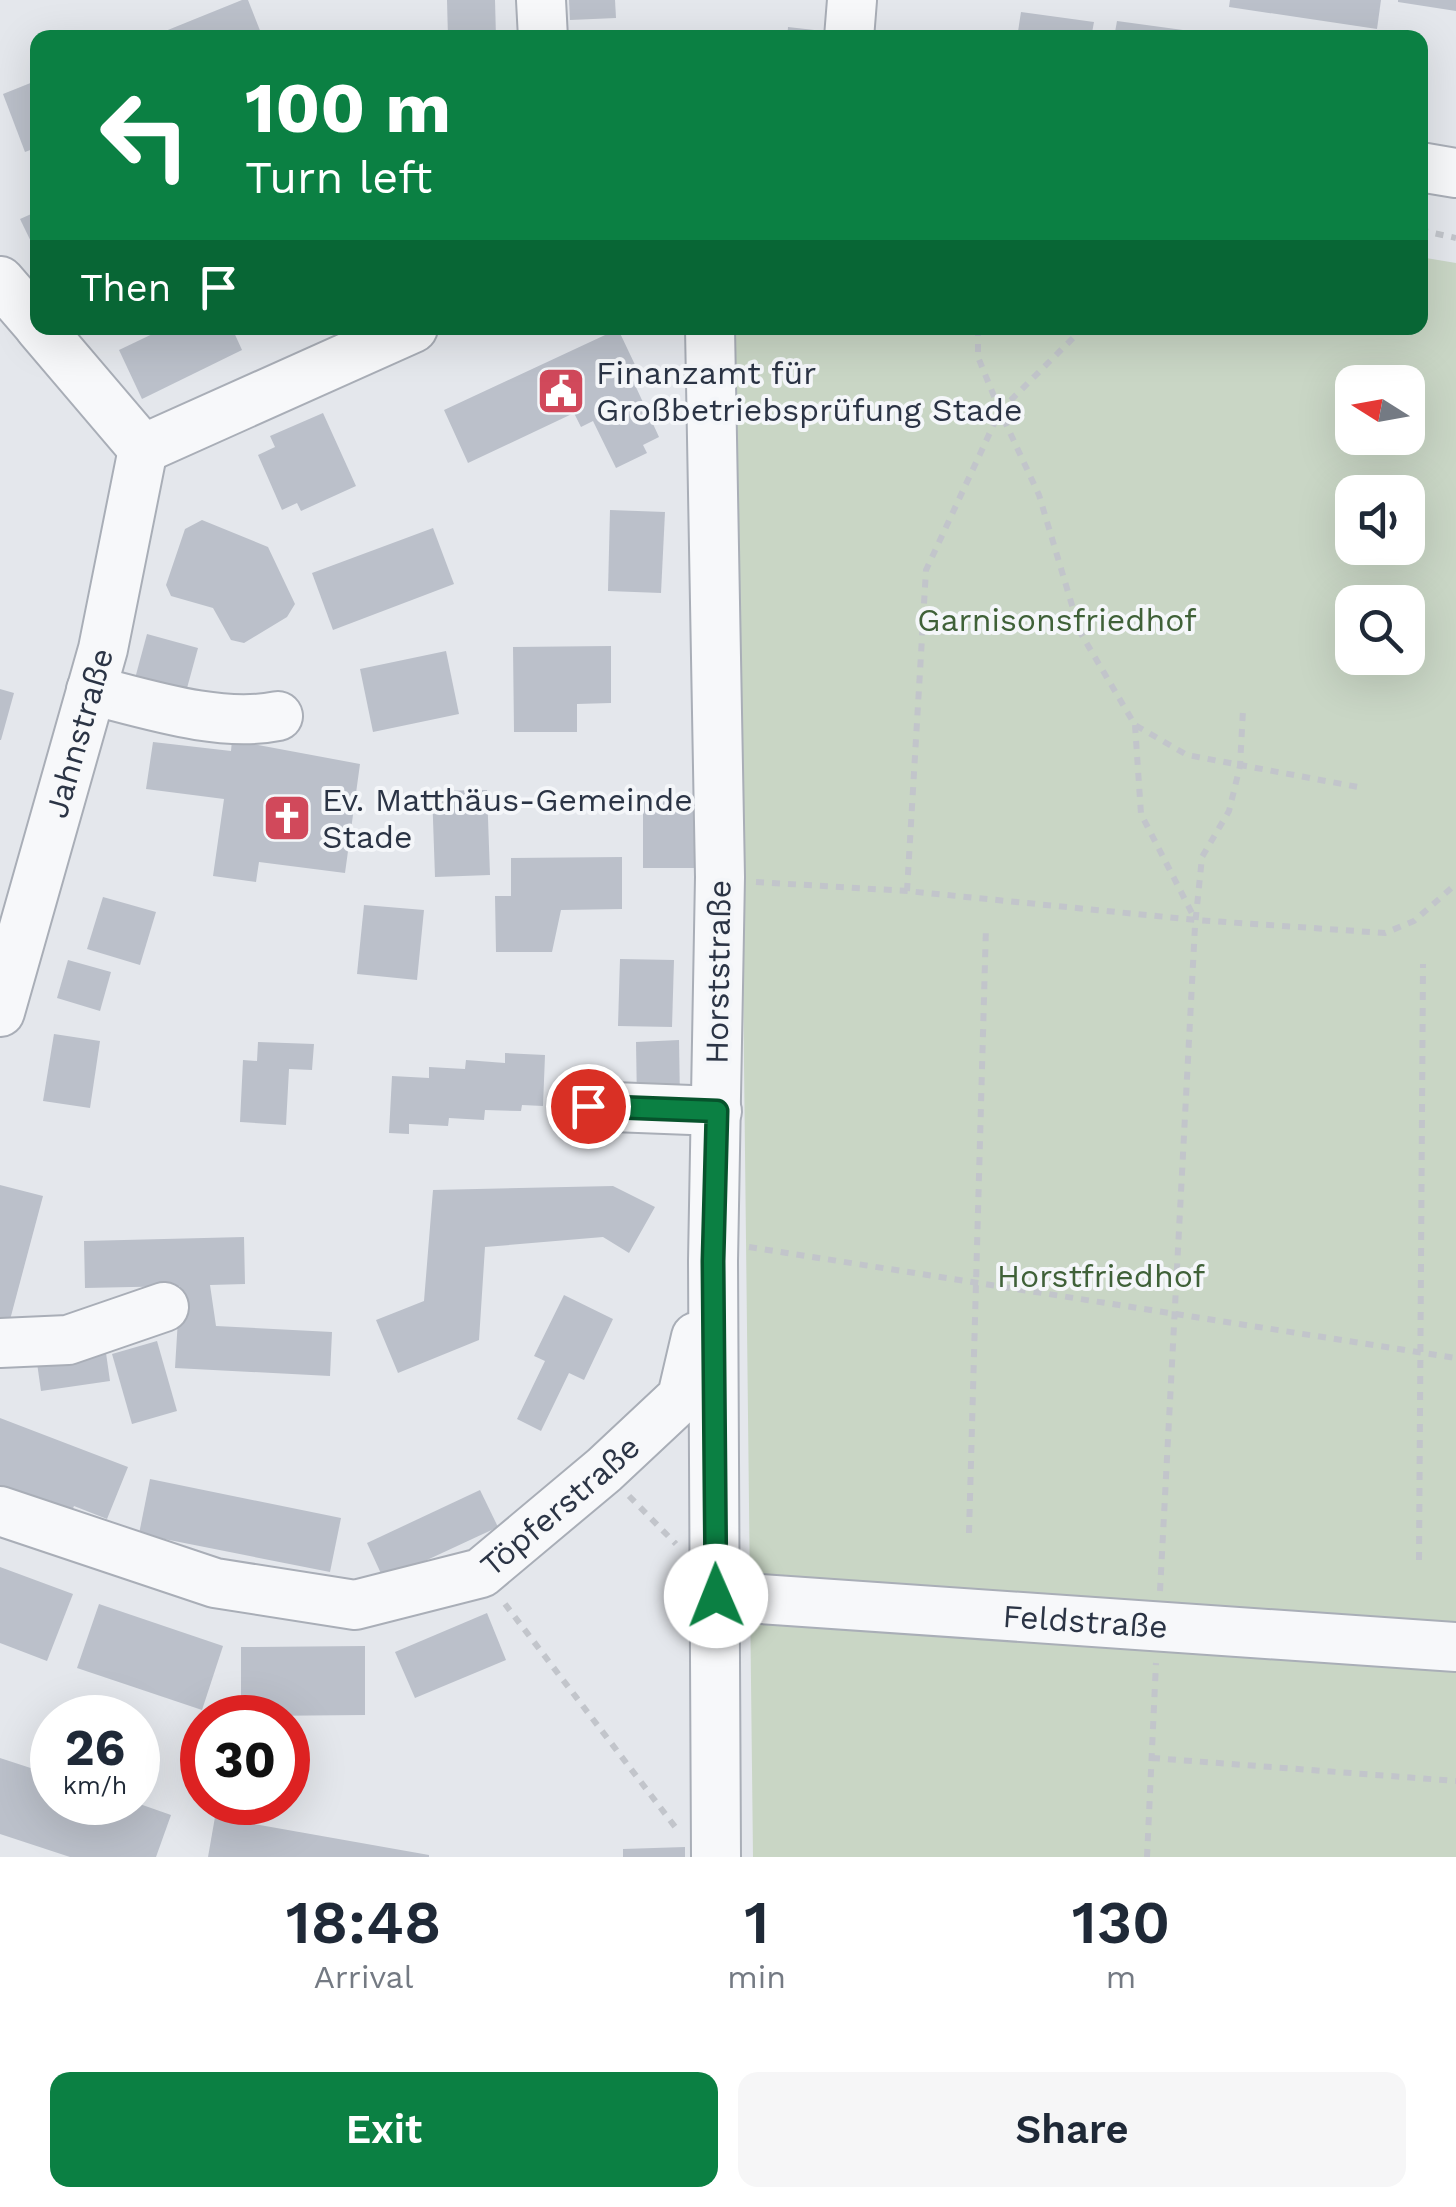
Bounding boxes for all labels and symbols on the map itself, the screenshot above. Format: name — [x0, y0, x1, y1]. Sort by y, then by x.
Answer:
place label: Finanzamt für Großbetriebsprüfung Stade — [596, 354, 1023, 429]
public building icon: Finanzamt für Großbetriebsprüfung Stade — [535, 365, 587, 417]
north arrow — [1335, 365, 1425, 455]
park label: Garnisonsfriedhof — [917, 601, 1197, 639]
street label: Jahnstraße — [37, 644, 121, 822]
place label: Ev. Matthäus-Gemeinde Stade — [322, 781, 693, 856]
church icon: Ev. Matthäus-Gemeinde Stade — [261, 792, 313, 844]
street label: Horststraße — [697, 880, 739, 1064]
pin — [546, 1064, 631, 1149]
park label: Horstfriedhof — [997, 1257, 1206, 1295]
street label: Töpferstraße — [473, 1428, 647, 1584]
position arrow — [664, 1544, 768, 1648]
street label: Feldstraße — [1001, 1597, 1169, 1646]
speed limit sign: 30 — [180, 1695, 310, 1825]

